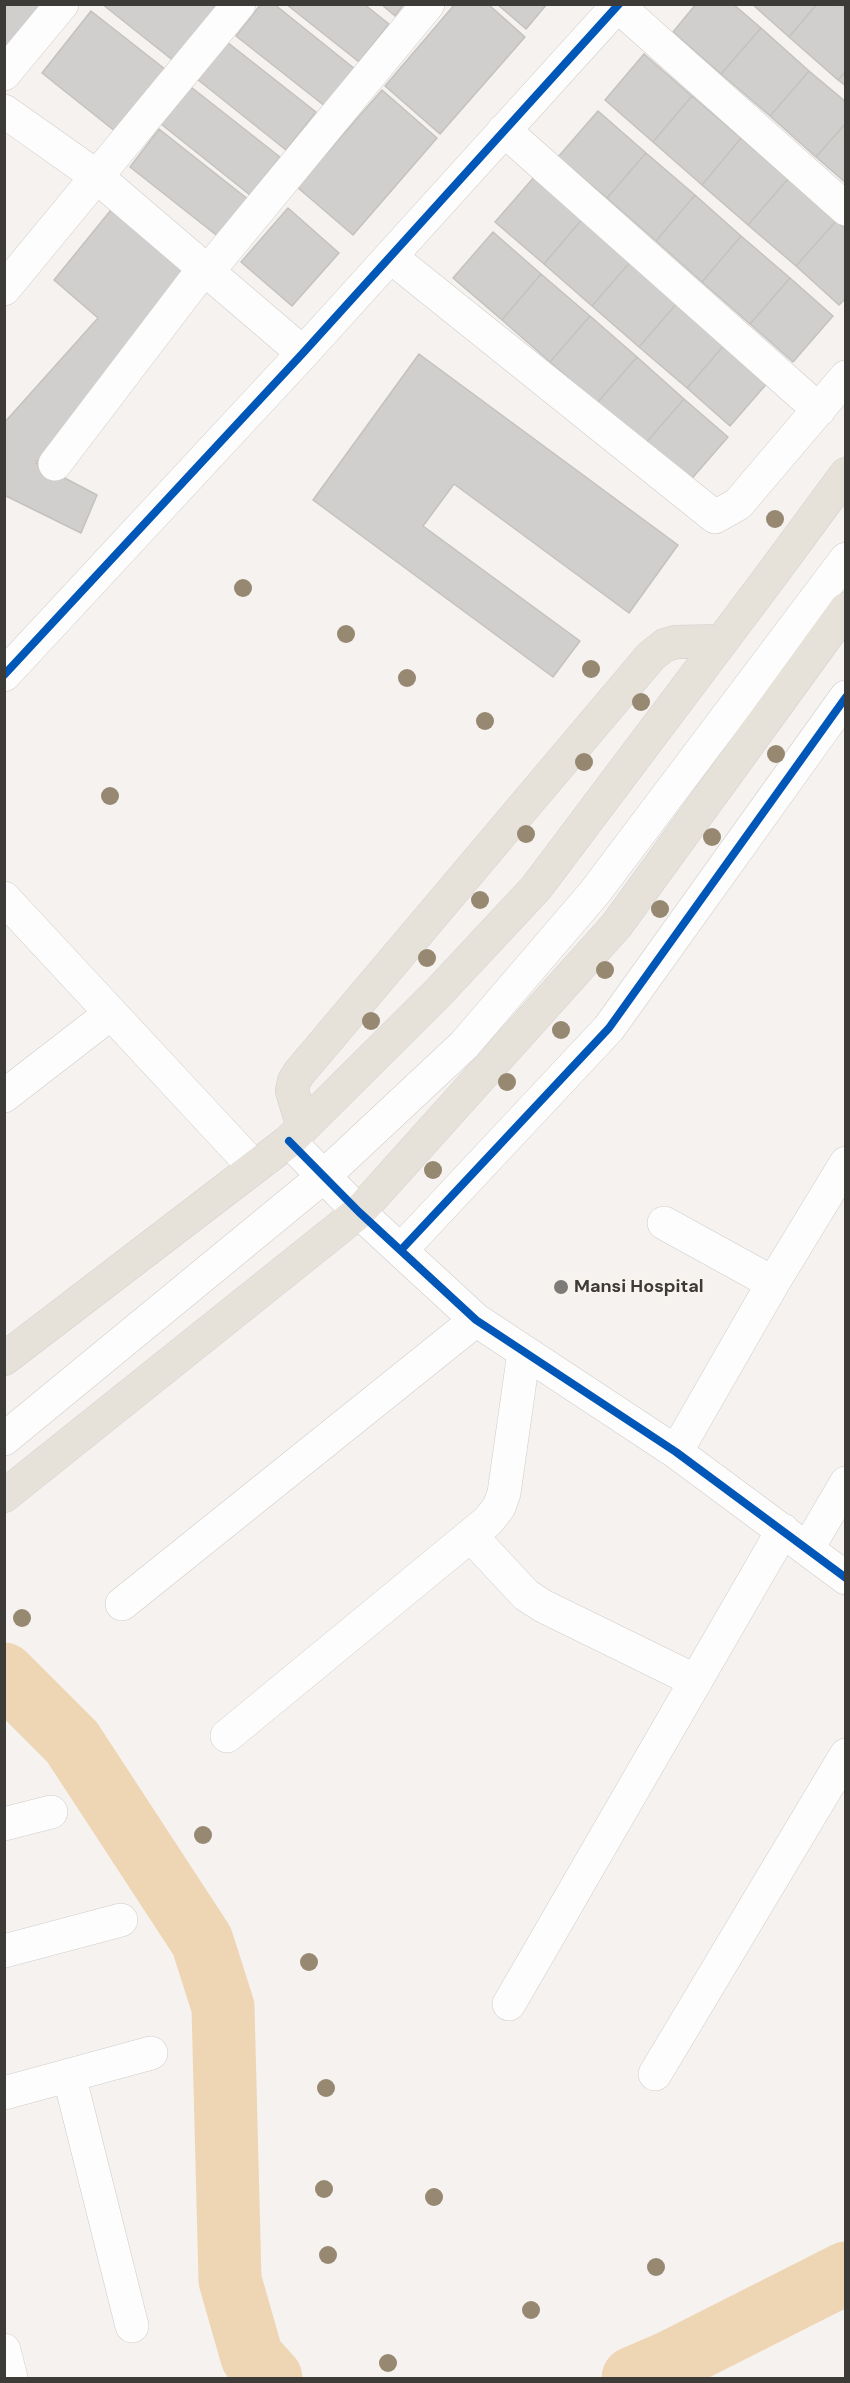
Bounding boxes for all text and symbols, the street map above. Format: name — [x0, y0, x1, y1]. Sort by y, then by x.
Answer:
place label: Mansi Hospital — [574, 1276, 704, 1298]
marker: Mansi Hospital — [552, 1278, 570, 1296]

